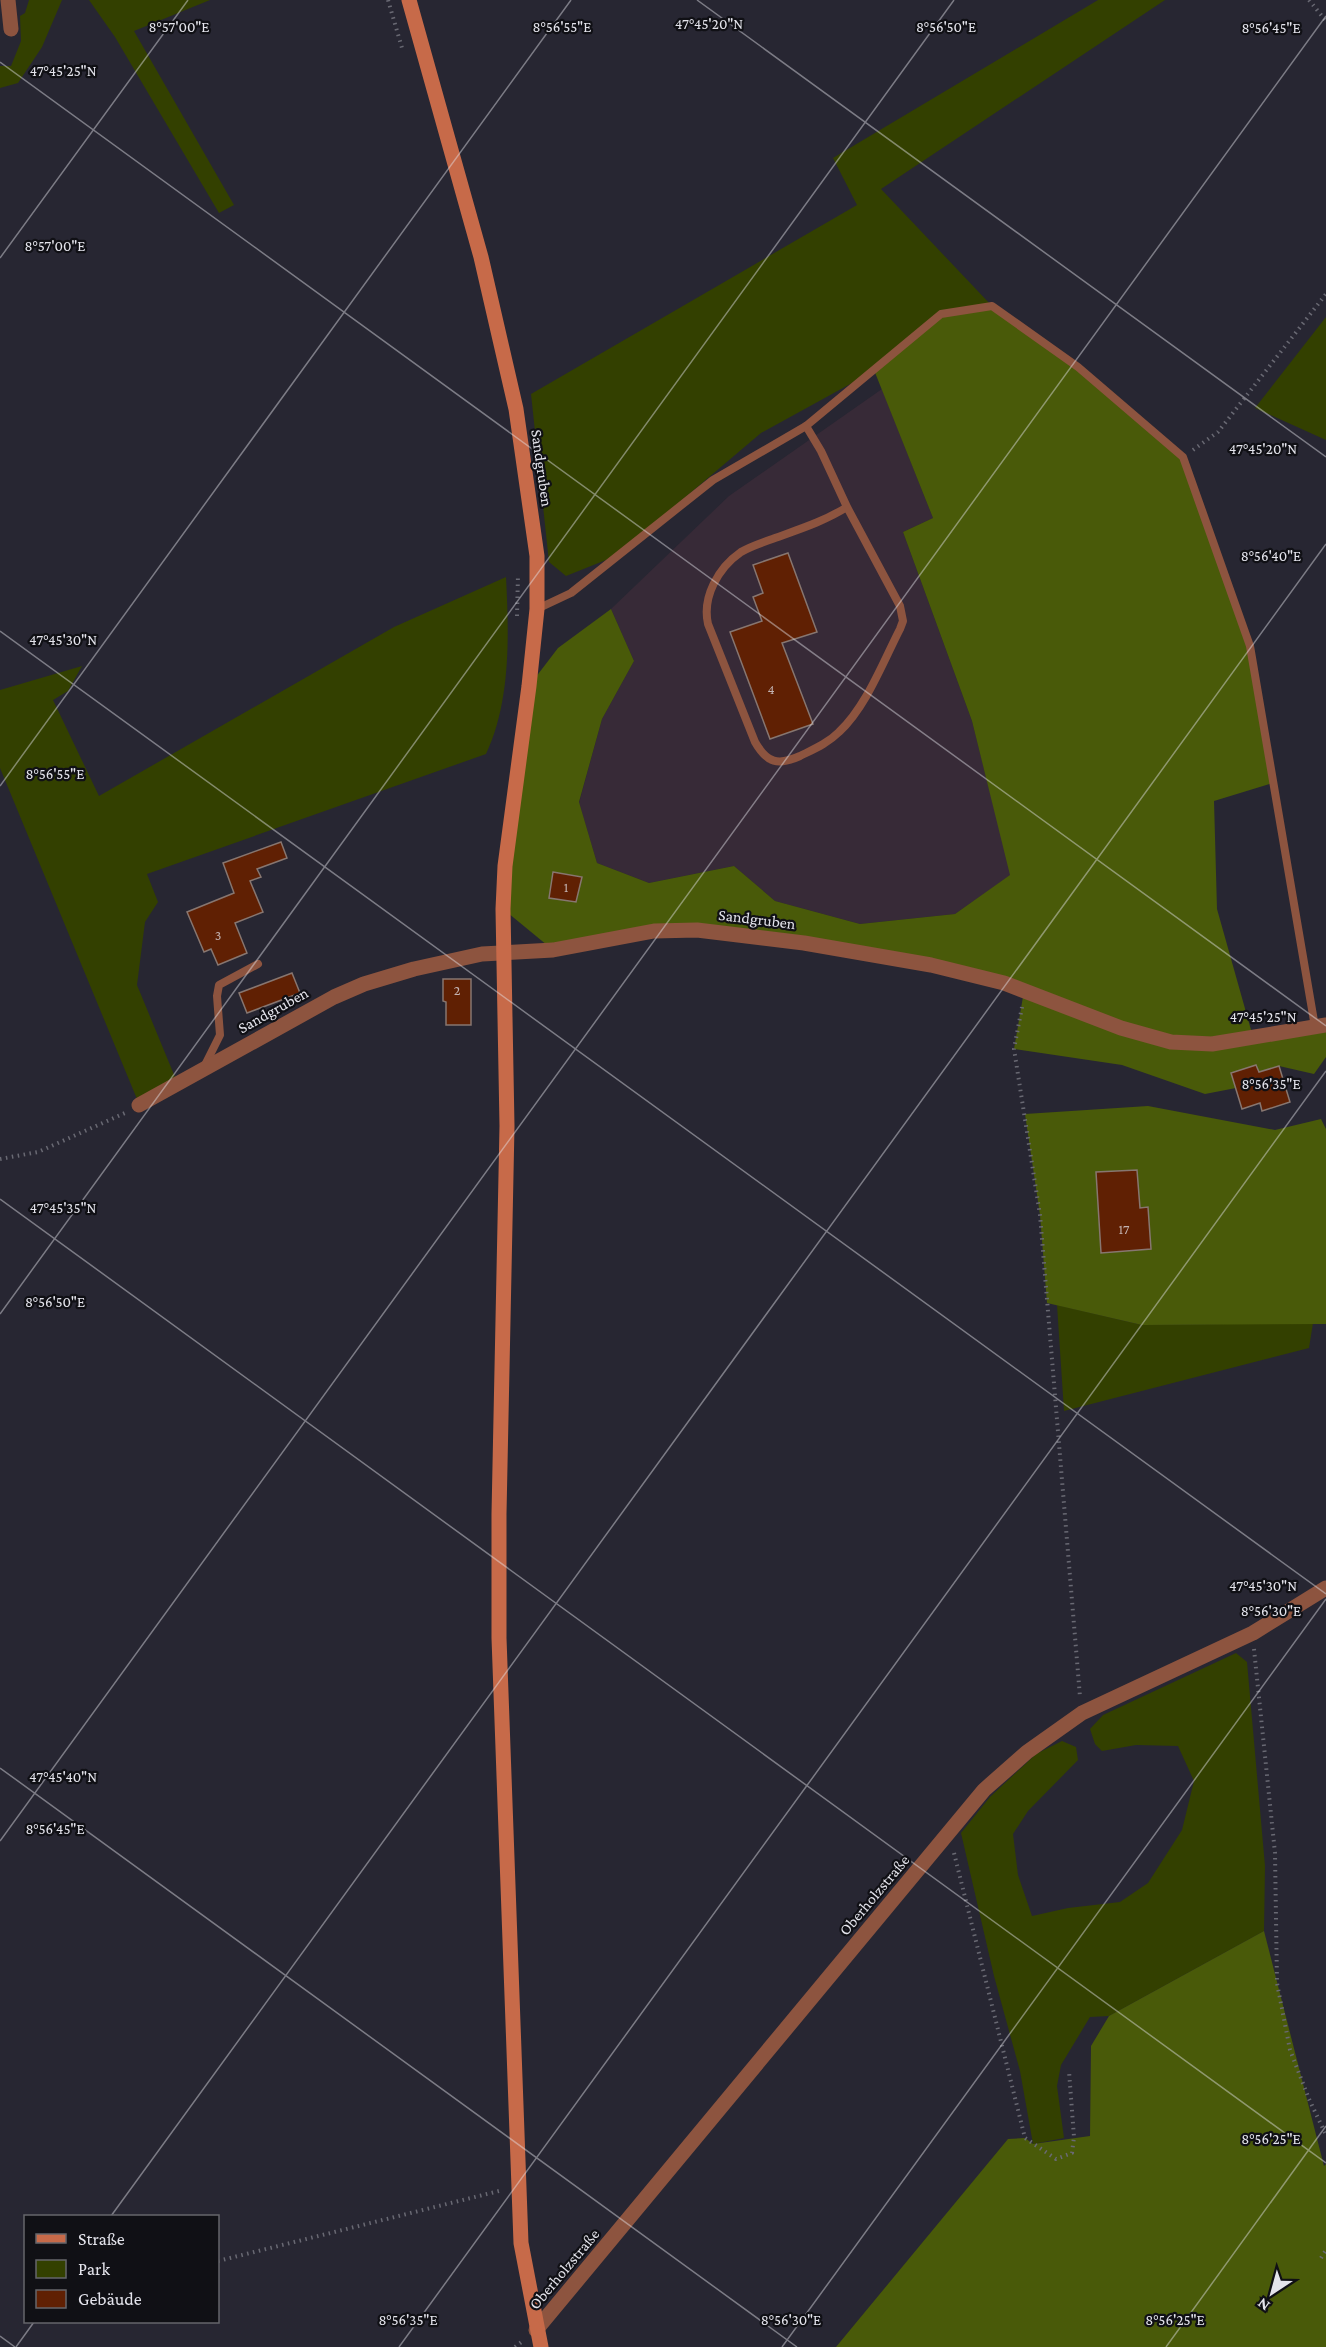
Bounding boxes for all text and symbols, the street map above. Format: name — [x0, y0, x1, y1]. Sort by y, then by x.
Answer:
text: 47°45'20"N — [675, 16, 743, 32]
text: 8°57'00"E — [149, 19, 209, 35]
text: 8°56'55"E — [533, 19, 591, 35]
text: 8°56'50"E — [916, 19, 976, 35]
text: 8°56'45"E — [1241, 20, 1301, 36]
text: 47°45'25"N — [29, 63, 97, 79]
text: 8°57'00"E — [25, 238, 85, 254]
street label: Sandgruben — [527, 428, 556, 508]
text: 47°45'20"N — [1229, 441, 1297, 457]
text: 8°56'40"E — [1241, 548, 1301, 564]
text: 47°45'30"N — [29, 632, 97, 648]
house number: 4 — [767, 681, 775, 697]
text: 8°56'55"E — [26, 766, 84, 782]
house number: 1 — [564, 879, 569, 895]
street label: Sandgruben — [717, 906, 797, 933]
house number: 3 — [215, 927, 221, 943]
house number: 2 — [454, 982, 461, 998]
street label: Sandgruben — [235, 984, 312, 1037]
text: 47°45'25"N — [1229, 1009, 1297, 1025]
text: 8°56'35"E — [1241, 1076, 1301, 1092]
text: 47°45'35"N — [30, 1200, 97, 1216]
house number: 17 — [1118, 1221, 1130, 1237]
text: 8°56'50"E — [25, 1294, 85, 1310]
text: 47°45'30"N — [1229, 1578, 1297, 1594]
text: 8°56'30"E — [1241, 1603, 1301, 1619]
text: 47°45'40"N — [29, 1769, 97, 1785]
text: 8°56'45"E — [25, 1821, 85, 1837]
street label: Oberholzstraße — [836, 1851, 912, 1939]
text: 8°56'25"E — [1241, 2131, 1301, 2147]
legend — [24, 2215, 219, 2323]
street label: Oberholzstraße — [526, 2225, 602, 2313]
text: Straße — [78, 2229, 125, 2249]
text: Park — [78, 2259, 110, 2279]
north arrow — [1242, 2263, 1302, 2323]
text: Gebäude — [78, 2289, 142, 2309]
text: N — [1254, 2295, 1273, 2315]
text: 8°56'35"E — [378, 2312, 438, 2328]
text: 8°56'30"E — [761, 2312, 821, 2328]
text: 8°56'25"E — [1145, 2312, 1205, 2328]

